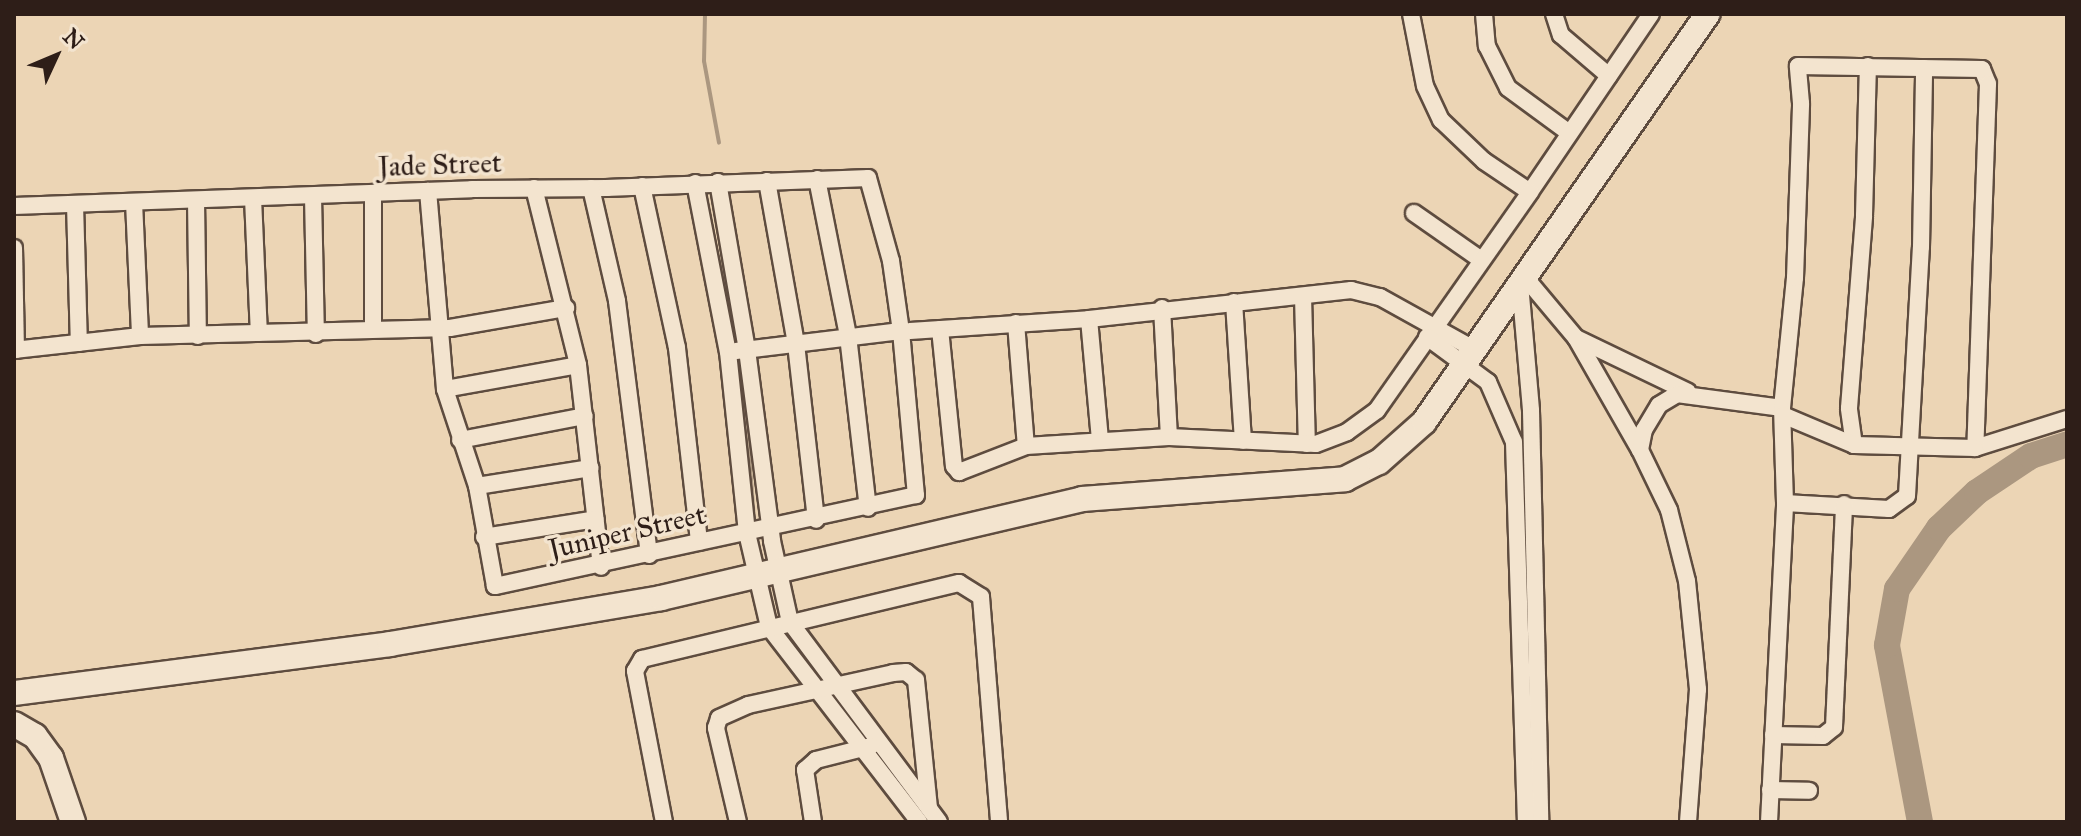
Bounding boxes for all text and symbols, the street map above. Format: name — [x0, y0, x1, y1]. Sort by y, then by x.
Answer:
north arrow — [16, 16, 96, 96]
text: N — [57, 23, 90, 55]
street label: Jade Street — [378, 146, 502, 184]
street label: Juniper Street — [545, 498, 709, 566]

